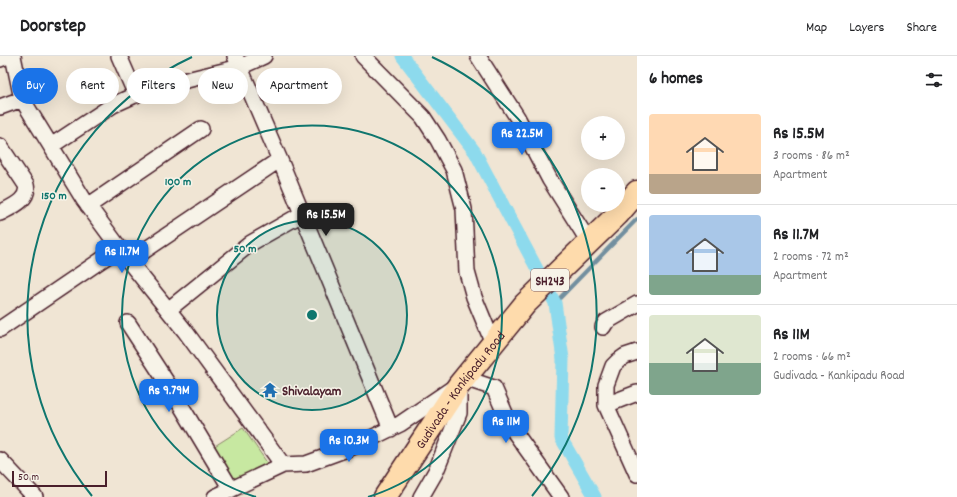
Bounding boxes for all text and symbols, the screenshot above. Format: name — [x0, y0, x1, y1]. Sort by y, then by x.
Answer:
text: Doorstep — [20, 14, 86, 41]
text: Map — [806, 18, 827, 38]
text: Layers — [849, 18, 884, 38]
text: Share — [906, 18, 937, 38]
chip: Buy — [12, 68, 58, 104]
chip: Rent — [66, 68, 119, 104]
chip: Filters — [127, 68, 190, 104]
chip: New — [198, 68, 248, 104]
chip: Apartment — [256, 68, 342, 104]
text: 6 homes — [649, 68, 703, 92]
icon: filters — [923, 69, 945, 91]
map controls — [581, 116, 625, 212]
button: + — [581, 116, 625, 160]
pin: Rs 22.5M — [481, 122, 563, 156]
text: Rs 15.5M — [773, 123, 825, 147]
text: Rs 22.5M — [501, 125, 543, 144]
icon: home — [681, 130, 729, 178]
text: 3 rooms · 86 m² — [773, 147, 850, 166]
text: Apartment — [773, 166, 827, 185]
button: − — [581, 168, 625, 212]
text: 100 m — [165, 174, 191, 191]
text: 150 m — [41, 188, 67, 205]
pin: Rs 15.5M — [285, 203, 367, 237]
text: Rs 15.5M — [306, 206, 346, 225]
text: Rs 11.7M — [773, 224, 819, 248]
icon: home — [681, 231, 729, 279]
pin: Rs 11.7M — [81, 240, 163, 274]
text: 50 m — [233, 241, 257, 258]
text: Rs 11.7M — [104, 243, 140, 262]
text: 2 rooms · 72 m² — [773, 248, 849, 267]
text: Apartment — [773, 267, 827, 286]
road number: SH243 — [531, 269, 569, 291]
centre of rings — [305, 308, 319, 322]
text: Rs 11M — [773, 324, 810, 348]
street label: Gudivada - Kankipadu Road — [411, 327, 511, 454]
icon: home — [681, 331, 729, 379]
text: 2 rooms · 66 m² — [773, 348, 851, 367]
text: Gudivada - Kankipadu Road — [773, 367, 905, 386]
pin: Rs 9.79M — [128, 379, 210, 413]
temple icon: Shivalayam — [261, 381, 279, 399]
text: Rs 9.79M — [148, 382, 190, 401]
place label: Shivalayam — [282, 382, 342, 402]
pin: Rs 11M — [473, 410, 539, 444]
text: Rs 11M — [492, 413, 520, 432]
pin: Rs 10.3M — [308, 429, 390, 463]
text: Rs 10.3M — [329, 432, 369, 451]
scale bar — [12, 469, 107, 488]
text: 50 m — [18, 470, 39, 486]

